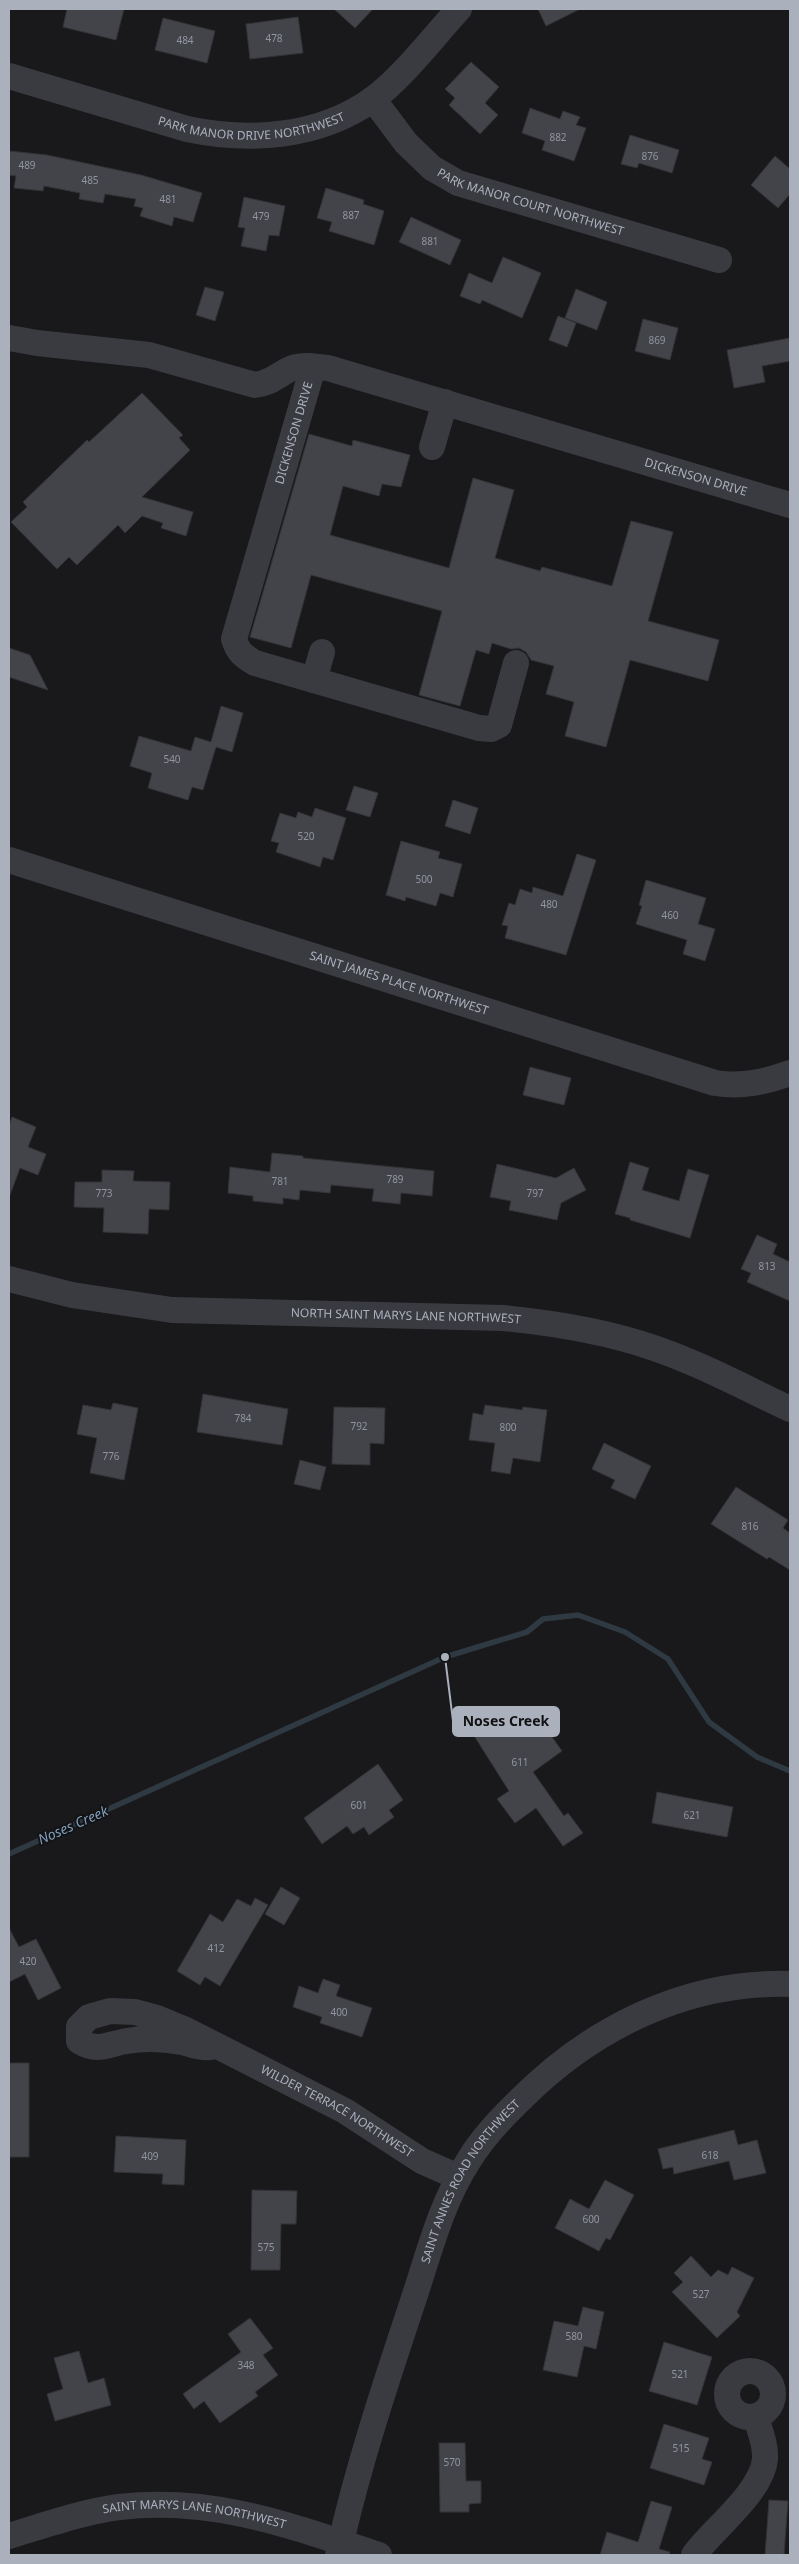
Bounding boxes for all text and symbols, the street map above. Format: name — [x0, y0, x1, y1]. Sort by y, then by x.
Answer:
house number: 478 — [265, 31, 283, 45]
house number: 484 — [176, 33, 194, 47]
street label: PARK MANOR DRIVE NORTHWEST — [156, 108, 348, 144]
house number: 882 — [549, 130, 567, 144]
house number: 876 — [641, 149, 659, 163]
house number: 489 — [18, 158, 36, 172]
street label: PARK MANOR COURT NORTHWEST — [434, 164, 626, 240]
house number: 485 — [81, 173, 99, 187]
house number: 481 — [159, 192, 177, 206]
house number: 887 — [342, 208, 360, 222]
house number: 479 — [252, 209, 270, 223]
house number: 881 — [421, 234, 439, 248]
house number: 869 — [648, 333, 666, 347]
street label: DICKENSON DRIVE — [270, 379, 316, 486]
street label: DICKENSON DRIVE — [643, 453, 749, 500]
house number: 540 — [163, 752, 181, 766]
house number: 520 — [297, 829, 315, 843]
house number: 500 — [415, 872, 433, 886]
house number: 480 — [540, 897, 558, 911]
house number: 460 — [661, 908, 679, 922]
street label: SAINT JAMES PLACE NORTHWEST — [308, 946, 491, 1019]
house number: 789 — [386, 1172, 404, 1186]
house number: 781 — [271, 1174, 289, 1188]
house number: 773 — [95, 1186, 113, 1200]
house number: 797 — [526, 1186, 544, 1200]
house number: 813 — [758, 1259, 776, 1273]
street label: NORTH SAINT MARYS LANE NORTHWEST — [291, 1304, 522, 1328]
house number: 784 — [234, 1411, 252, 1425]
house number: 792 — [350, 1419, 368, 1433]
house number: 800 — [499, 1420, 517, 1434]
house number: 776 — [102, 1449, 120, 1463]
house number: 816 — [741, 1519, 759, 1533]
callout: Noses Creek — [453, 1707, 559, 1736]
text: Noses Creek — [463, 1711, 550, 1730]
house number: 611 — [511, 1755, 529, 1769]
house number: 601 — [350, 1798, 368, 1812]
water label: Noses Creek — [35, 1800, 112, 1848]
house number: 621 — [683, 1808, 701, 1822]
house number: 412 — [207, 1941, 225, 1955]
house number: 420 — [19, 1954, 37, 1968]
house number: 400 — [330, 2005, 348, 2019]
street label: WILDER TERRACE NORTHWEST — [258, 2061, 417, 2161]
street label: SAINT ANNES ROAD NORTHWEST — [417, 2095, 524, 2266]
house number: 618 — [701, 2148, 719, 2162]
house number: 409 — [141, 2149, 159, 2163]
house number: 600 — [582, 2212, 600, 2226]
house number: 575 — [257, 2240, 275, 2254]
house number: 527 — [692, 2287, 710, 2301]
house number: 580 — [565, 2329, 583, 2343]
house number: 348 — [237, 2358, 255, 2372]
house number: 521 — [671, 2367, 689, 2381]
house number: 515 — [672, 2441, 690, 2455]
house number: 570 — [443, 2455, 461, 2469]
street label: SAINT MARYS LANE NORTHWEST — [101, 2496, 288, 2533]

